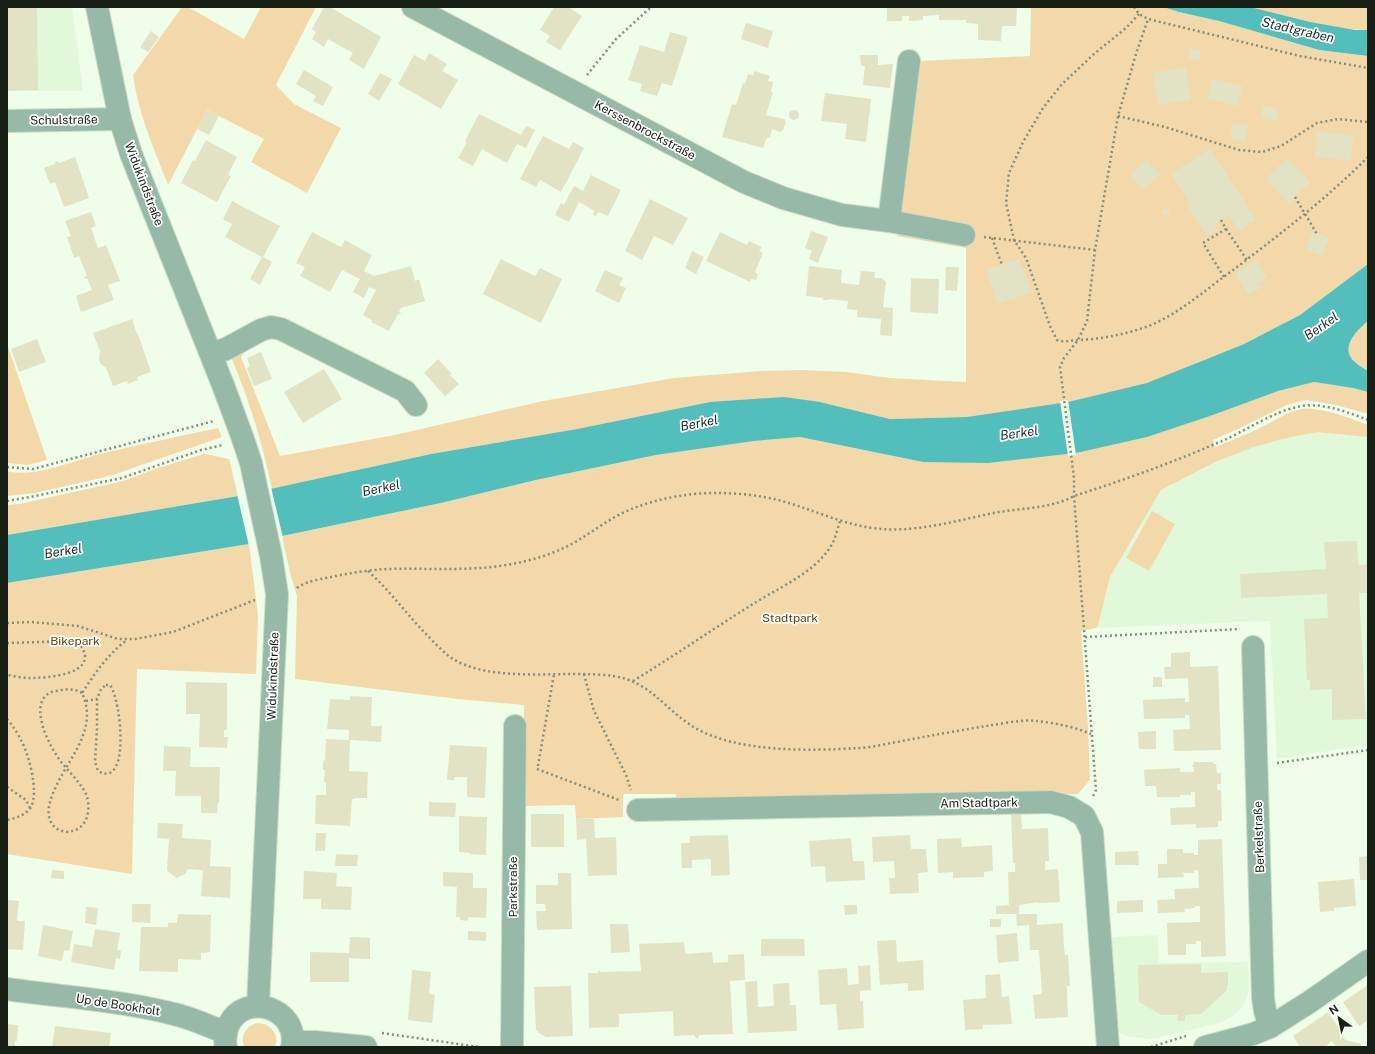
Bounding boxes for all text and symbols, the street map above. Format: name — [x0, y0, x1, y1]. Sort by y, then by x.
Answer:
water label: Stadtgraben — [1260, 14, 1336, 46]
street label: Kerssenbrockstraße — [592, 97, 698, 163]
street label: Schulstraße — [30, 112, 98, 128]
street label: Widukindstraße — [122, 140, 166, 228]
water label: Berkel — [1301, 309, 1341, 343]
water label: Berkel — [679, 412, 719, 434]
water label: Berkel — [999, 423, 1039, 443]
water label: Berkel — [361, 477, 401, 499]
water label: Berkel — [43, 541, 83, 561]
park label: Stadtpark — [762, 611, 818, 625]
street label: Widukindstraße — [264, 632, 282, 720]
park label: Bikepark — [50, 634, 100, 648]
street label: Am Stadtpark — [940, 795, 1018, 811]
street label: Berkelstraße — [1251, 801, 1267, 873]
street label: Parkstraße — [506, 856, 520, 918]
street label: Up de Bookholt — [75, 991, 161, 1019]
north arrow — [1319, 998, 1359, 1038]
text: N — [1327, 1002, 1340, 1017]

